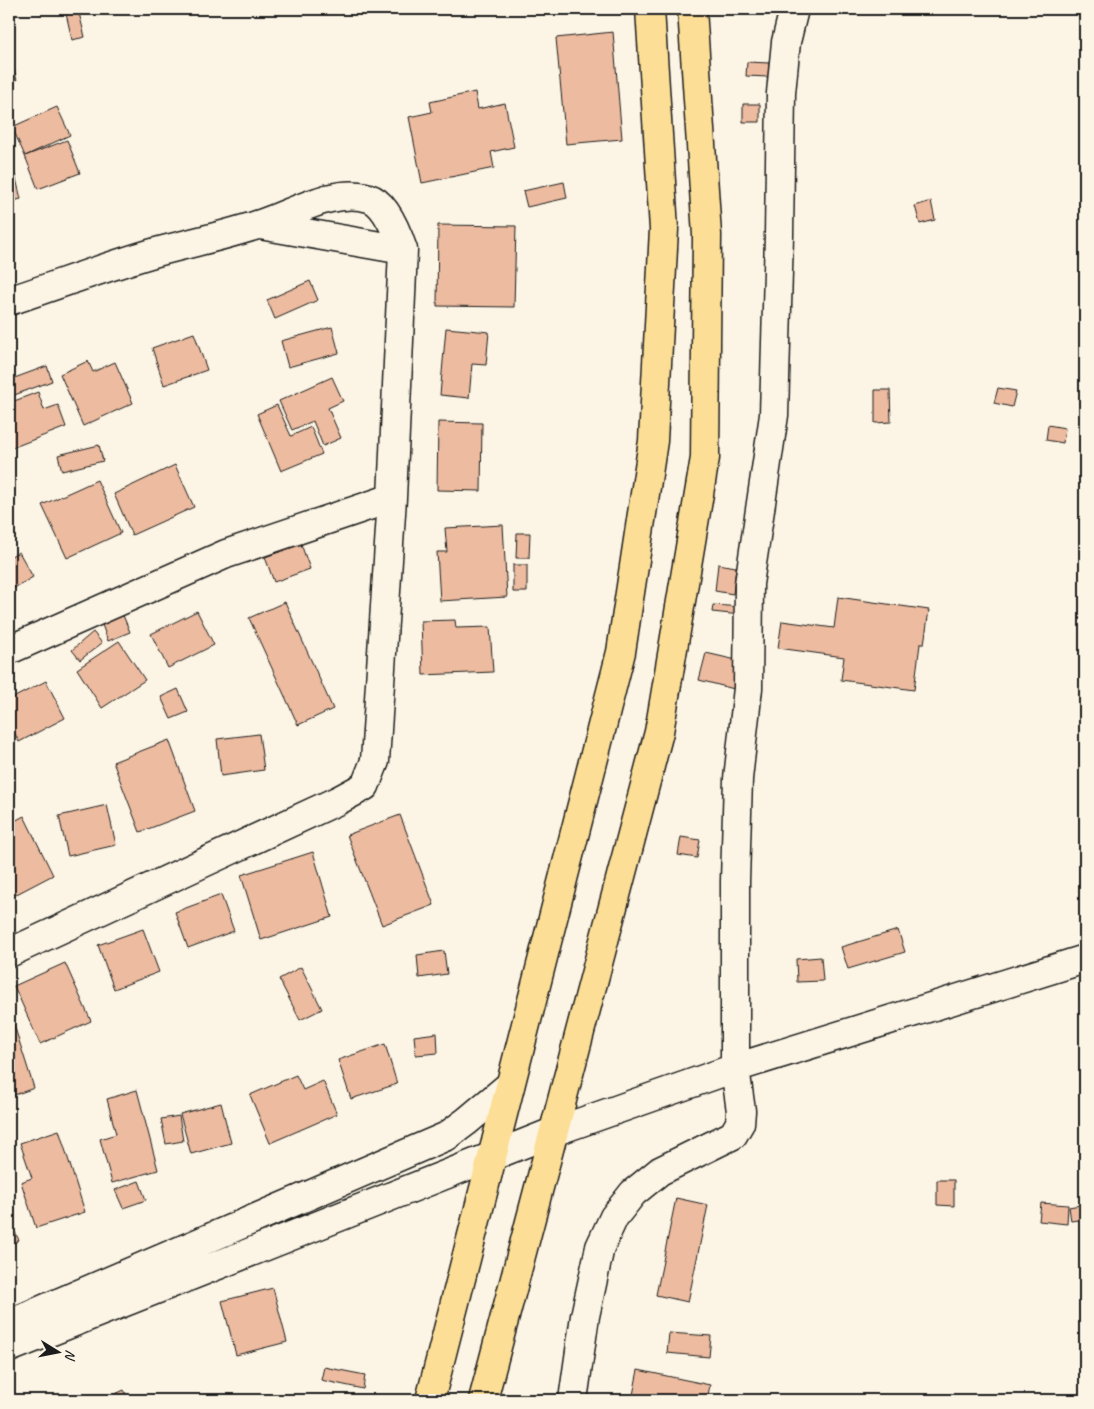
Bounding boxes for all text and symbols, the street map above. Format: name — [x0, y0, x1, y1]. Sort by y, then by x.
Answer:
north arrow — [32, 1326, 82, 1376]
text: N — [61, 1348, 79, 1362]

